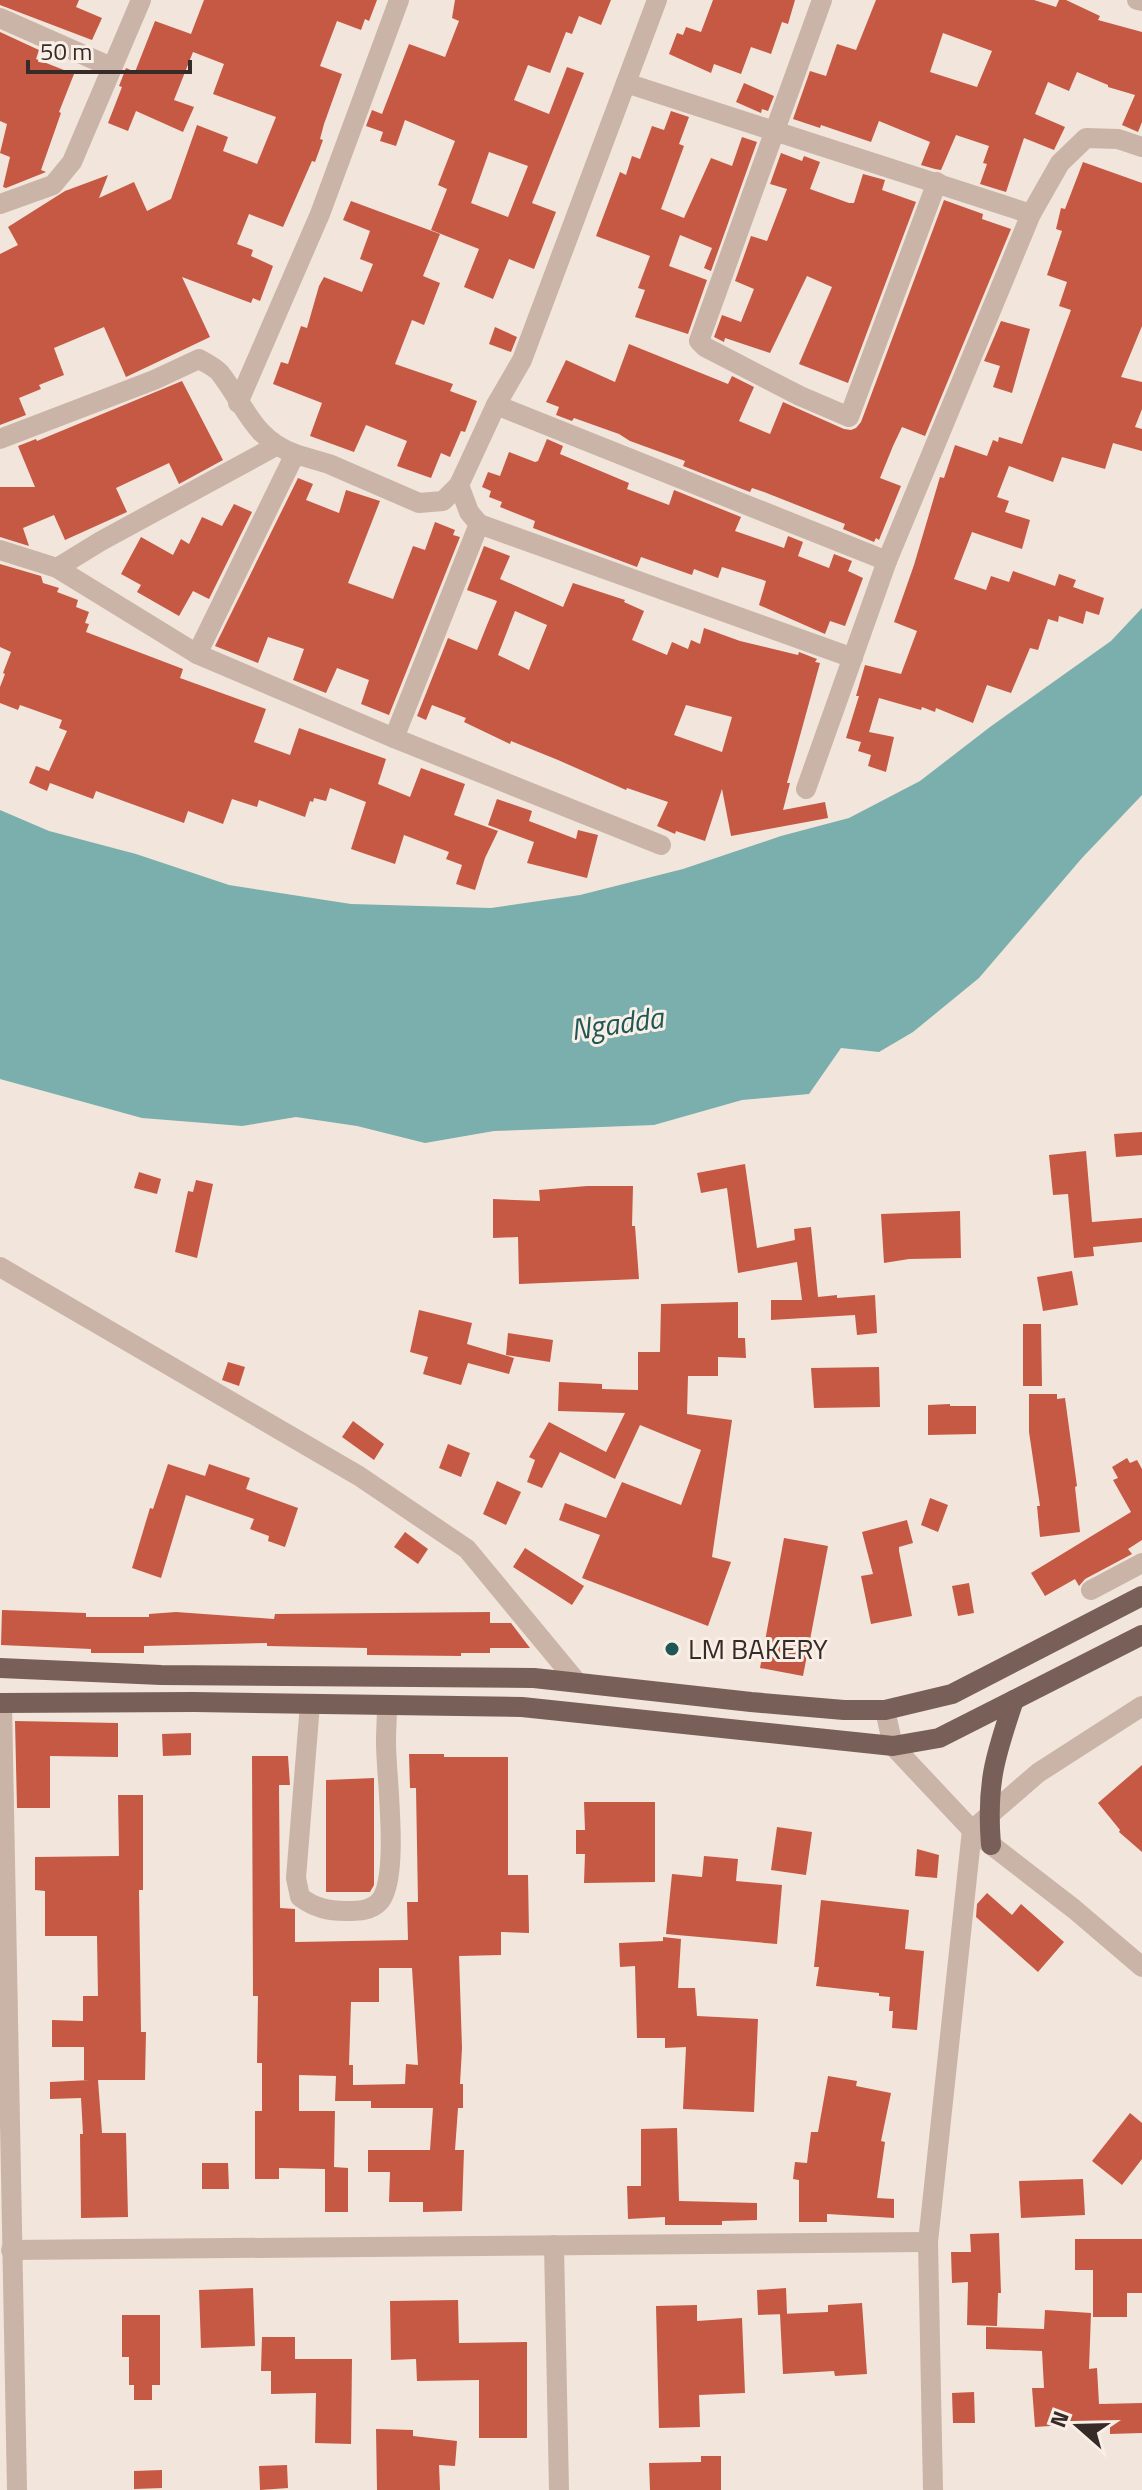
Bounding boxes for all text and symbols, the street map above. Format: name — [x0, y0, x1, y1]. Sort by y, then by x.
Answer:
scale bar — [28, 24, 190, 74]
text: 50 m — [40, 33, 92, 69]
water label: Ngadda — [568, 994, 668, 1052]
place label: LM BAKERY — [688, 1627, 828, 1670]
marker: LM BAKERY — [663, 1640, 681, 1658]
north arrow — [1038, 2386, 1118, 2466]
text: N — [1041, 2406, 1078, 2432]

